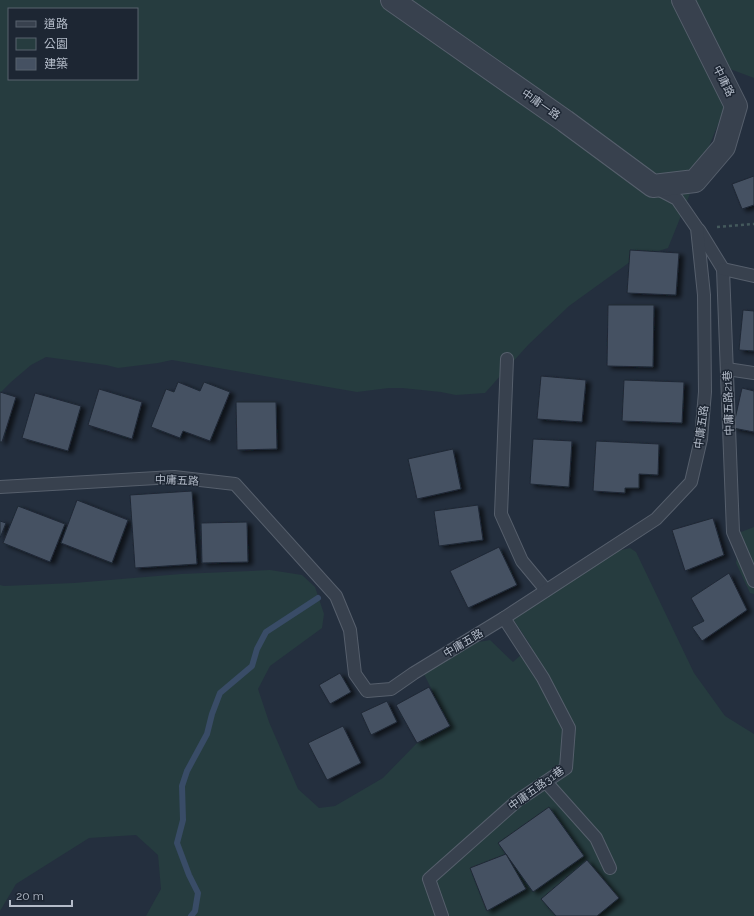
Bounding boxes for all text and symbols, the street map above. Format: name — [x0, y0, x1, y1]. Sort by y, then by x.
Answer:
legend — [8, 8, 138, 80]
text: 道路 — [44, 17, 68, 31]
text: 公園 — [44, 37, 68, 51]
text: 建築 — [44, 57, 68, 71]
street label: 中庸路 — [710, 64, 737, 99]
street label: 中庸一路 — [519, 86, 562, 122]
street label: 中庸五路21巷 — [721, 370, 736, 436]
street label: 中庸五路 — [692, 404, 711, 450]
street label: 中庸五路 — [155, 473, 199, 488]
street label: 中庸五路 — [441, 627, 485, 660]
street label: 中庸五路31巷 — [506, 764, 567, 813]
scale bar — [10, 882, 72, 908]
text: 20 m — [16, 889, 44, 903]

